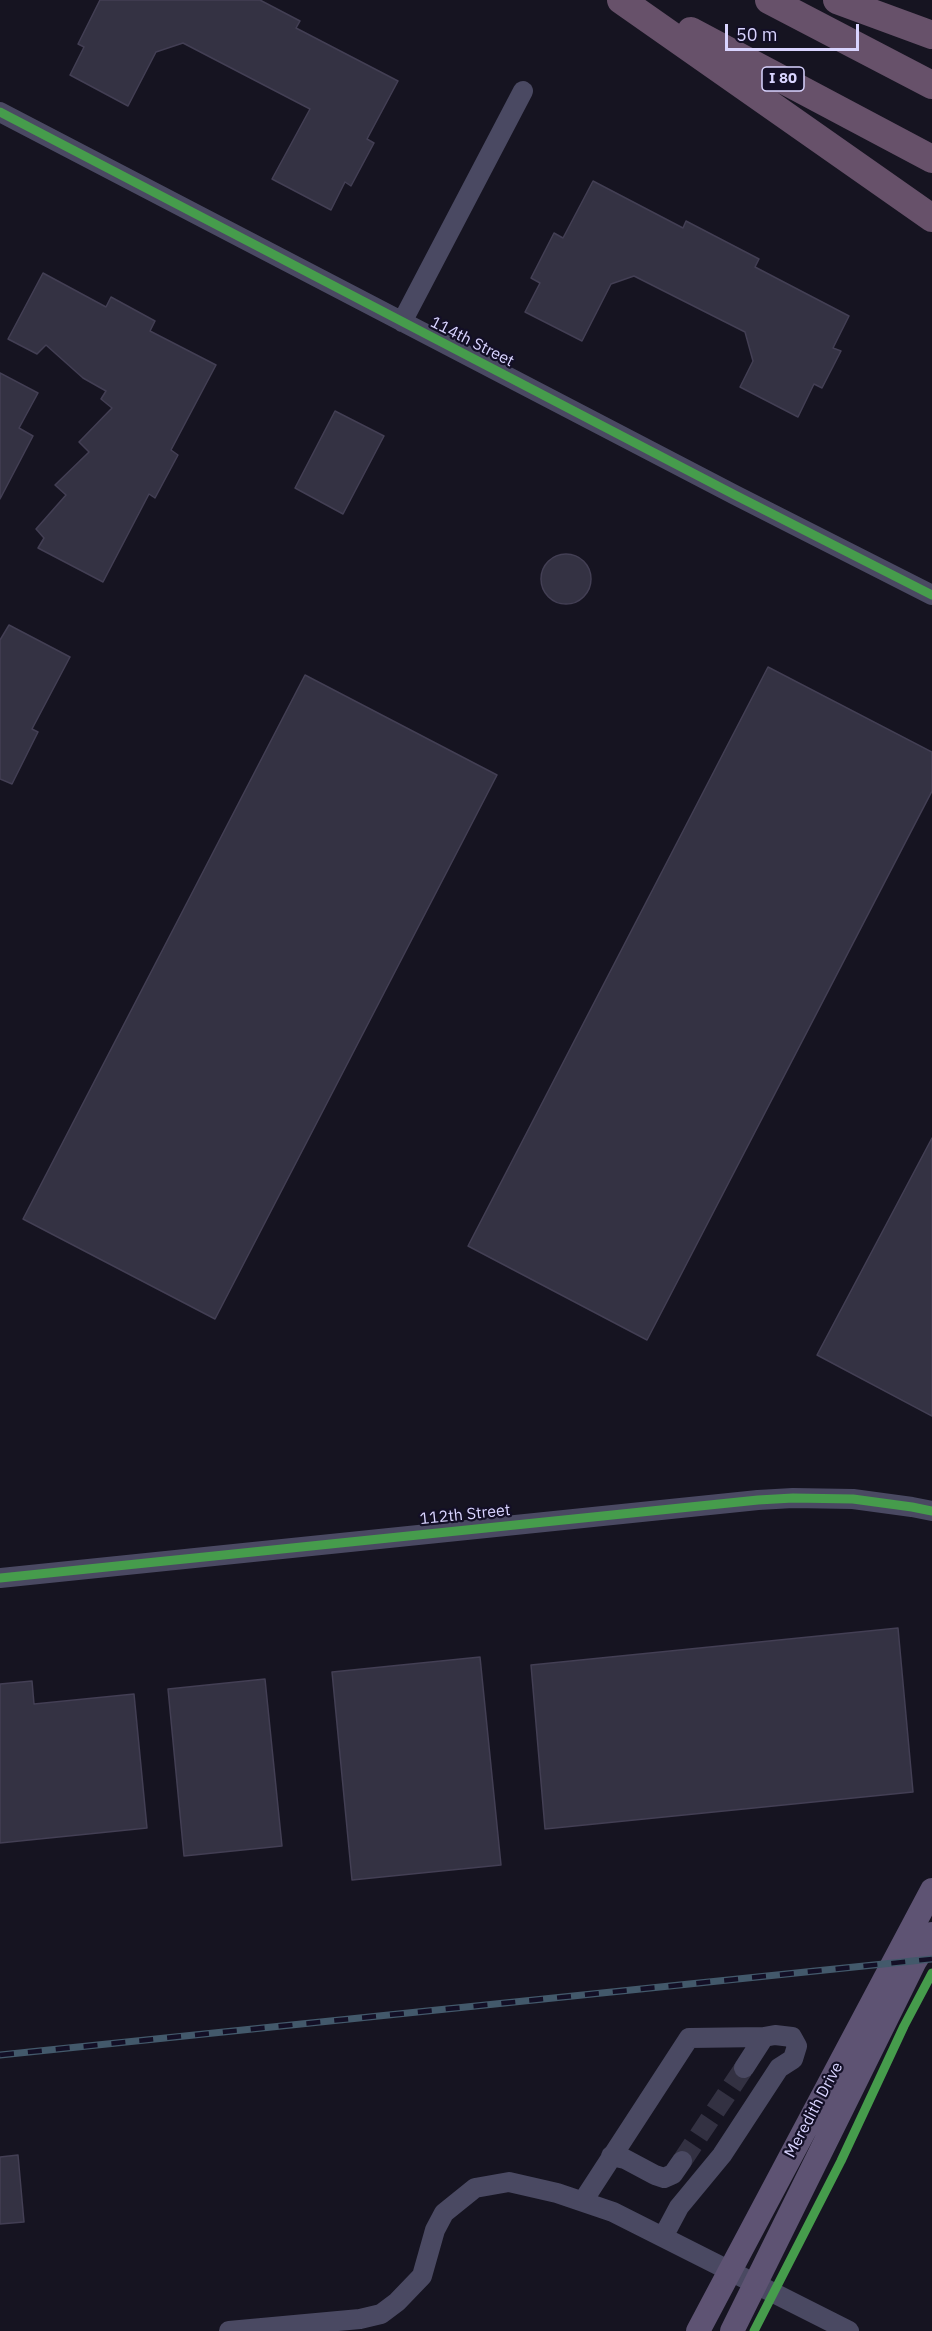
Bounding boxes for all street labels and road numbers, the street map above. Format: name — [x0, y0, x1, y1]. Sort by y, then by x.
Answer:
road number: I 80 — [762, 67, 804, 91]
street label: 114th Street — [427, 313, 517, 371]
street label: 112th Street — [419, 1501, 511, 1529]
street label: Meredith Drive — [781, 2059, 847, 2161]

